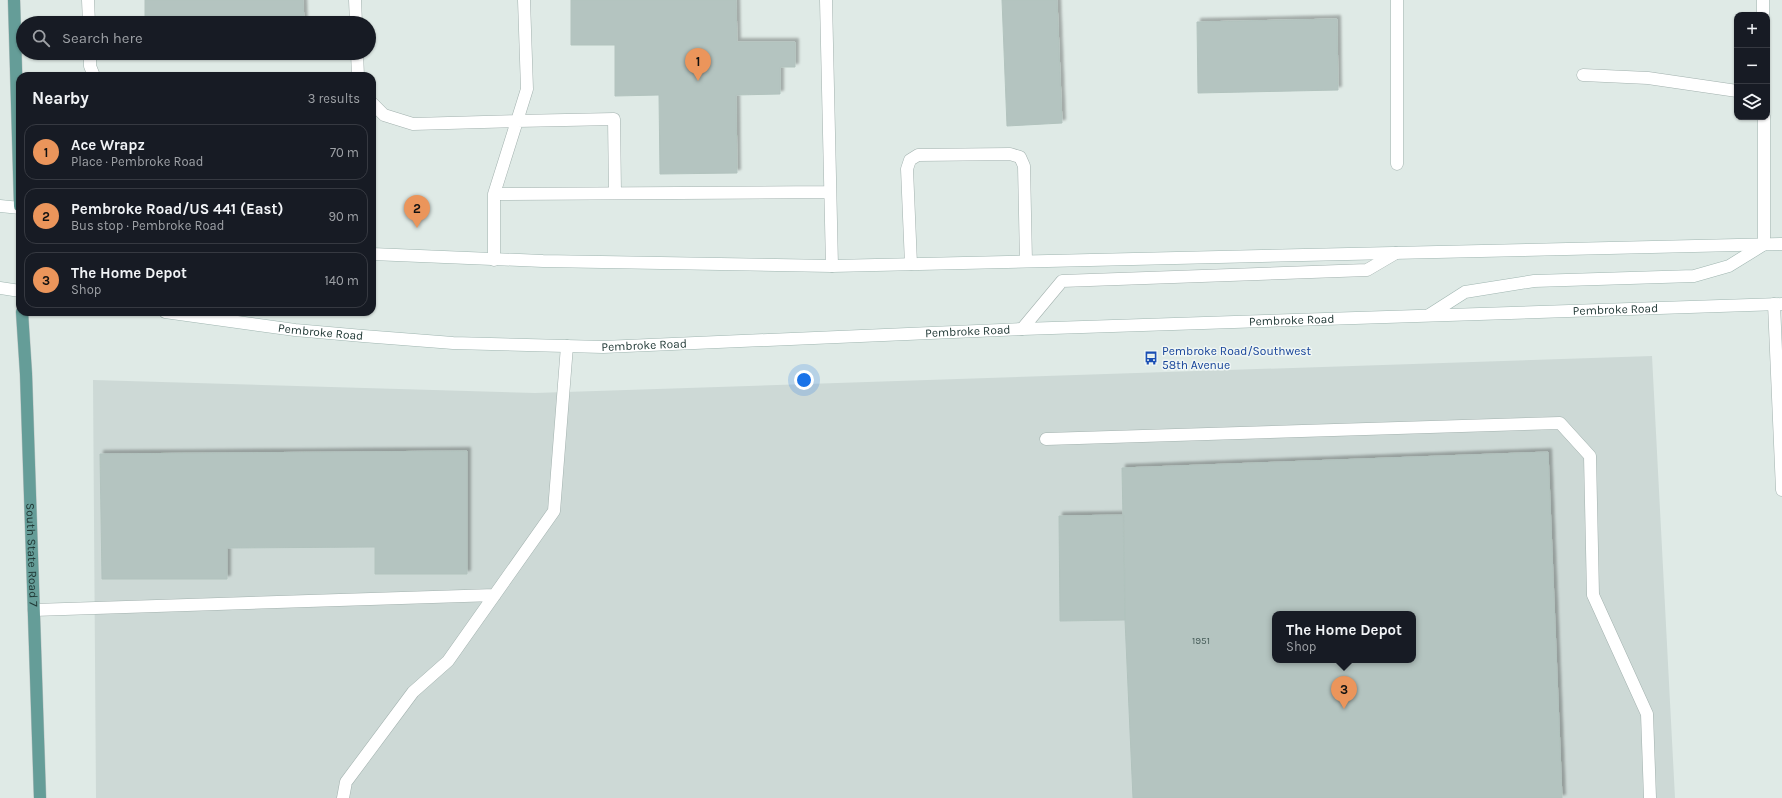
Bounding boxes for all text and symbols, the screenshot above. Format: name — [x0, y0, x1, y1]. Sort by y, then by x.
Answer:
map controls — [1734, 12, 1770, 120]
button: + — [1734, 12, 1770, 48]
search box — [16, 16, 376, 60]
icon: search — [30, 27, 52, 49]
text: Search here — [62, 29, 143, 47]
pin: 1 — [685, 48, 711, 81]
button: − — [1734, 48, 1770, 84]
button: layers — [1734, 84, 1770, 120]
text: Nearby — [32, 88, 89, 108]
text: 3 results — [308, 91, 360, 106]
text: Ace Wrapz — [71, 136, 145, 154]
text: 1 — [44, 145, 48, 160]
text: 70 m — [330, 145, 359, 160]
text: Place · Pembroke Road — [71, 154, 203, 169]
pin: 2 — [404, 195, 430, 228]
text: Pembroke Road/US 441 (East) — [71, 200, 283, 218]
text: 2 — [42, 209, 50, 224]
text: 90 m — [328, 209, 359, 224]
text: Bus stop · Pembroke Road — [71, 218, 224, 233]
text: The Home Depot — [71, 264, 187, 282]
text: 3 — [42, 273, 50, 288]
text: 140 m — [324, 273, 359, 288]
text: Shop — [71, 282, 101, 297]
street label: Pembroke Road — [1572, 301, 1658, 318]
street label: Pembroke Road — [1249, 312, 1335, 329]
street label: Pembroke Road — [277, 321, 364, 343]
street label: Pembroke Road — [925, 322, 1011, 340]
street label: Pembroke Road — [601, 336, 687, 354]
place label: Pembroke Road/Southwest 58th Avenue — [1162, 344, 1312, 372]
bus stop icon: Pembroke Road/Southwest 58th Avenue — [1143, 350, 1159, 366]
your location — [794, 370, 814, 390]
street label: South State Road 7 — [23, 503, 41, 607]
popup — [1272, 611, 1416, 663]
text: The Home Depot — [1286, 621, 1402, 639]
house number: 1951 — [1192, 635, 1210, 647]
text: Shop — [1286, 639, 1316, 654]
pin: 3 — [1331, 676, 1357, 709]

